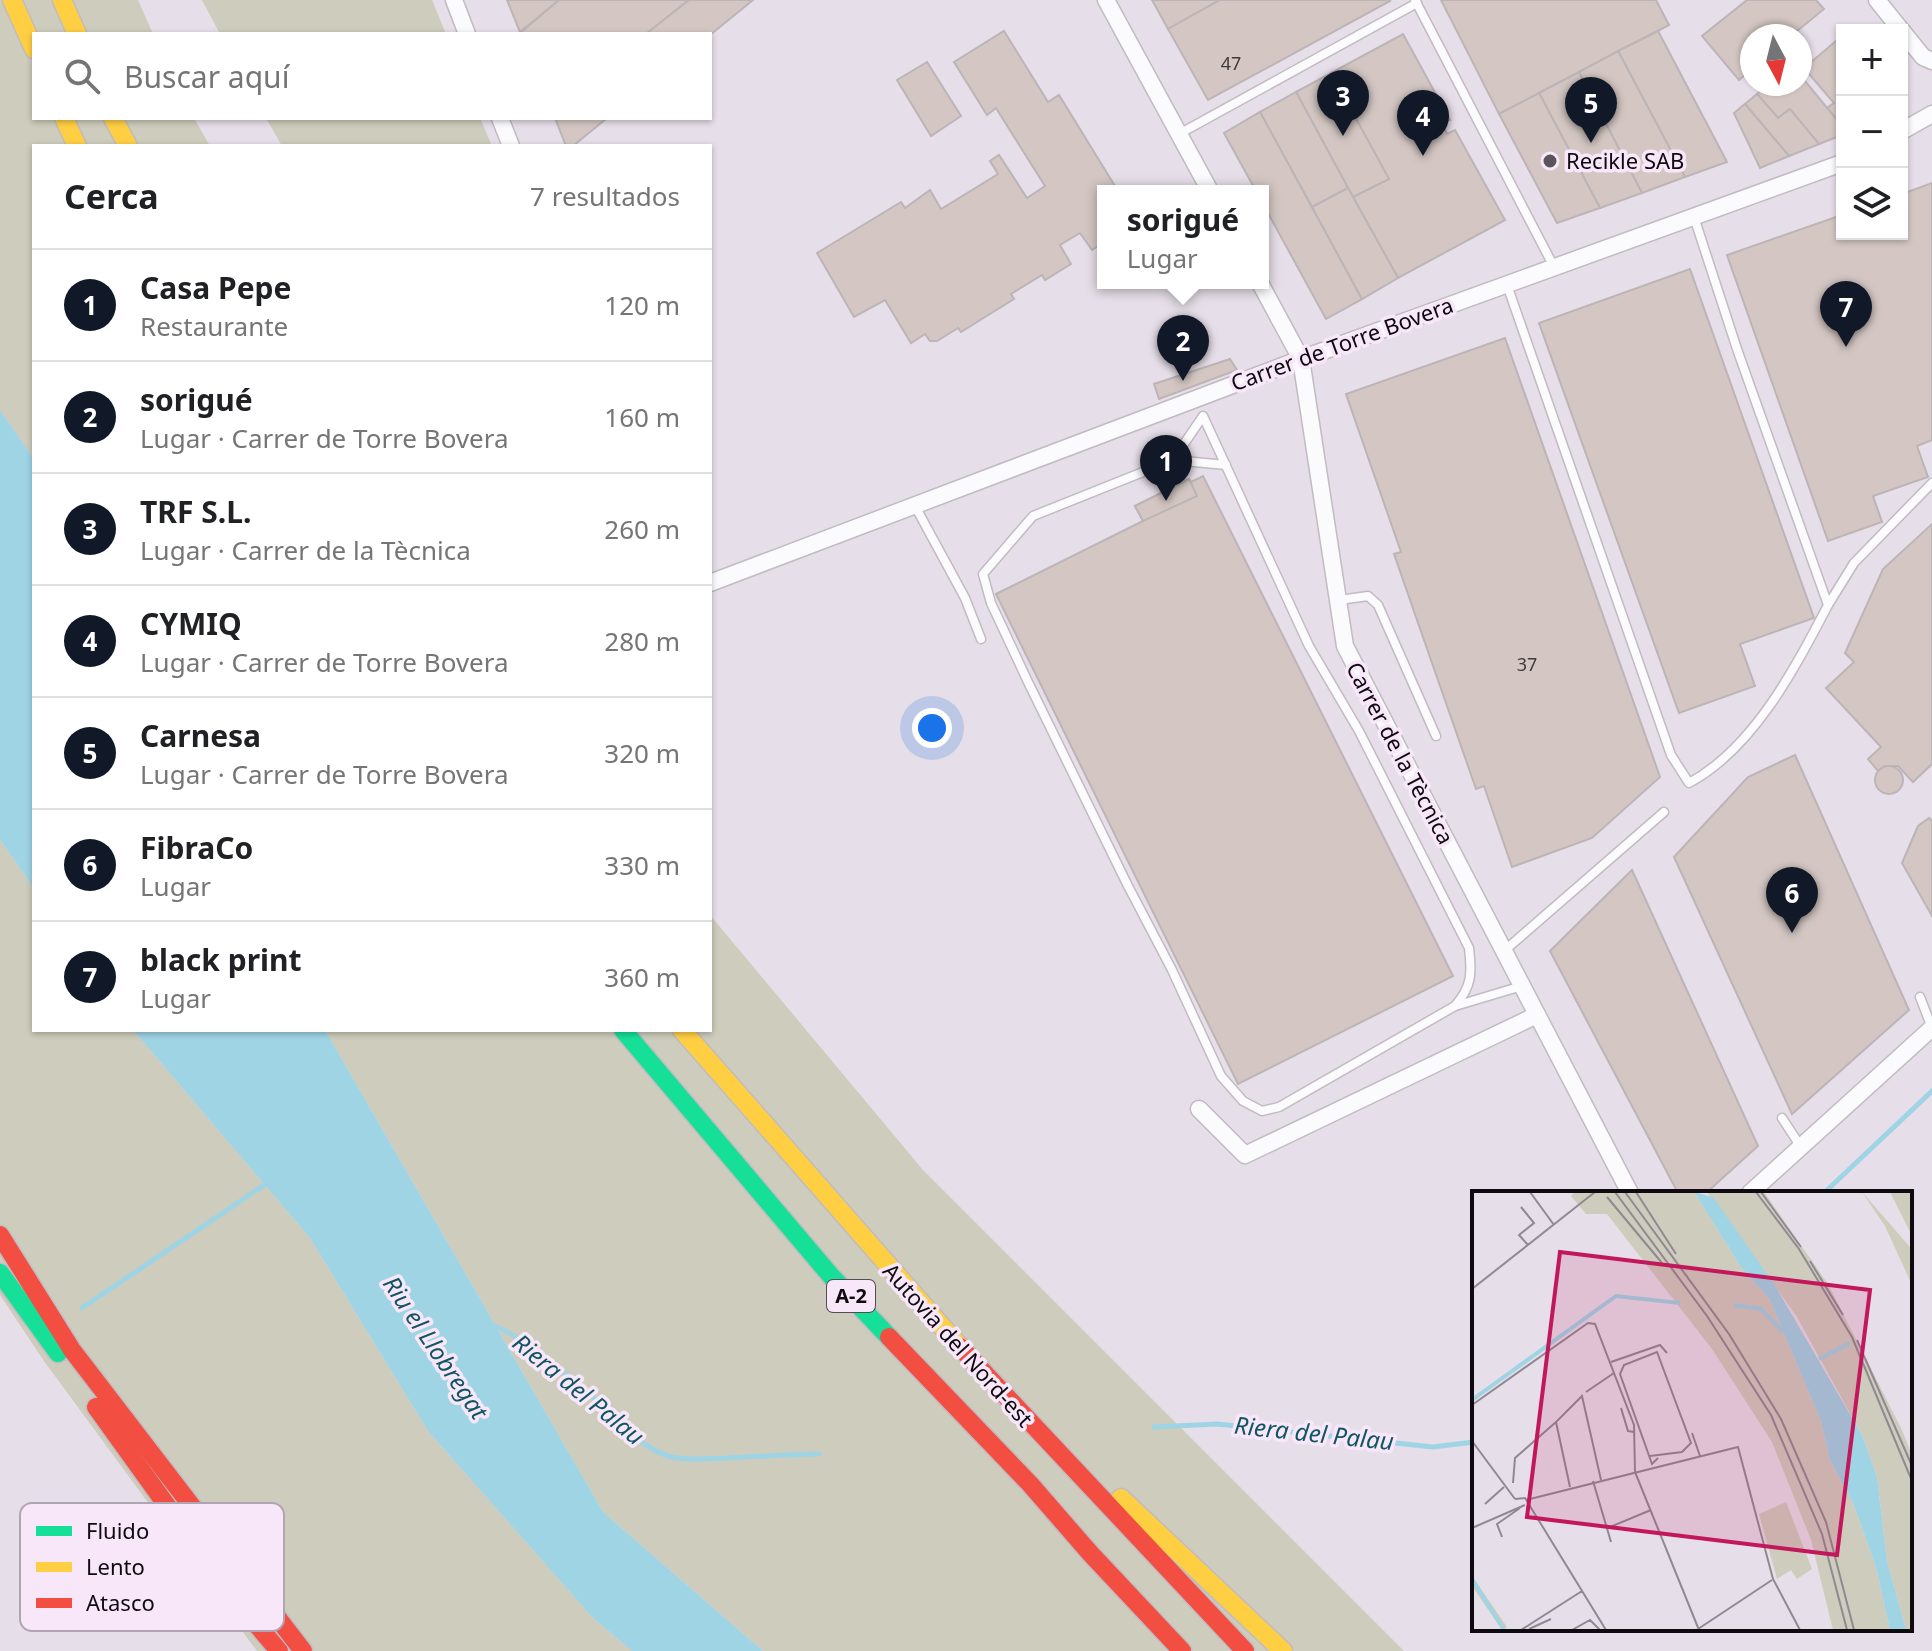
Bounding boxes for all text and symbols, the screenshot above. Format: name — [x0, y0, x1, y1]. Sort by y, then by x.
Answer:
north arrow — [1740, 24, 1812, 96]
map controls — [1836, 24, 1908, 240]
button: + — [1836, 24, 1908, 96]
search box — [32, 32, 712, 120]
house number: 47 — [1221, 51, 1241, 75]
icon: search — [60, 54, 104, 98]
text: Buscar aquí — [124, 56, 289, 97]
pin: 3 — [1317, 70, 1369, 136]
pin: 5 — [1565, 77, 1617, 143]
pin: 4 — [1397, 90, 1449, 156]
button: − — [1836, 96, 1908, 168]
place label: Recikle SAB — [1566, 145, 1684, 175]
marker: Recikle SAB — [1541, 152, 1559, 170]
button: layers — [1836, 168, 1908, 240]
text: Cerca — [64, 173, 159, 219]
text: 7 resultados — [530, 178, 680, 214]
popup — [1097, 185, 1269, 289]
text: sorigué — [1127, 199, 1239, 240]
text: Lugar — [1127, 240, 1198, 276]
text: Casa Pepe — [140, 267, 291, 308]
pin: 7 — [1820, 281, 1872, 347]
text: 1 — [83, 287, 97, 323]
text: 120 m — [604, 287, 680, 323]
street label: Carrer de Torre Bovera — [1226, 289, 1457, 397]
text: Restaurante — [140, 308, 288, 344]
pin: 2 — [1157, 315, 1209, 381]
text: sorigué — [140, 379, 253, 420]
text: 2 — [83, 399, 97, 435]
text: 160 m — [604, 399, 680, 435]
text: Lugar · Carrer de Torre Bovera — [140, 420, 509, 456]
pin: 1 — [1140, 435, 1192, 501]
text: TRF S.L. — [140, 491, 251, 532]
text: 3 — [83, 511, 97, 547]
text: 260 m — [604, 511, 680, 547]
text: Lugar · Carrer de la Tècnica — [140, 532, 471, 568]
text: CYMIQ — [140, 603, 242, 644]
text: 4 — [83, 623, 97, 659]
text: 280 m — [604, 623, 680, 659]
text: Lugar · Carrer de Torre Bovera — [140, 644, 509, 680]
house number: 37 — [1517, 652, 1537, 676]
street label: Carrer de la Tècnica — [1340, 656, 1462, 849]
your location — [912, 708, 952, 748]
text: Carnesa — [140, 715, 261, 756]
text: 5 — [83, 735, 97, 771]
text: 320 m — [604, 735, 680, 771]
text: Lugar · Carrer de Torre Bovera — [140, 756, 509, 792]
text: FibraCo — [140, 827, 253, 868]
text: 6 — [83, 847, 97, 883]
text: 330 m — [604, 847, 680, 883]
pin: 6 — [1766, 867, 1818, 933]
text: Lugar — [140, 868, 211, 904]
text: black print — [140, 939, 302, 980]
text: 7 — [83, 959, 97, 995]
text: 360 m — [604, 959, 680, 995]
text: Lugar — [140, 980, 211, 1016]
inset map — [1472, 1191, 1912, 1631]
street label: Autovia del Nord-est — [877, 1256, 1040, 1433]
water label: Riu el Llobregat — [376, 1269, 497, 1426]
road number: A-2 — [827, 1280, 875, 1312]
water label: Riera del Palau — [506, 1326, 652, 1452]
water label: Riera del Palau — [1233, 1408, 1396, 1457]
legend — [20, 1503, 284, 1631]
text: Fluido — [86, 1515, 149, 1545]
text: Lento — [86, 1551, 145, 1581]
text: Atasco — [86, 1587, 155, 1617]

